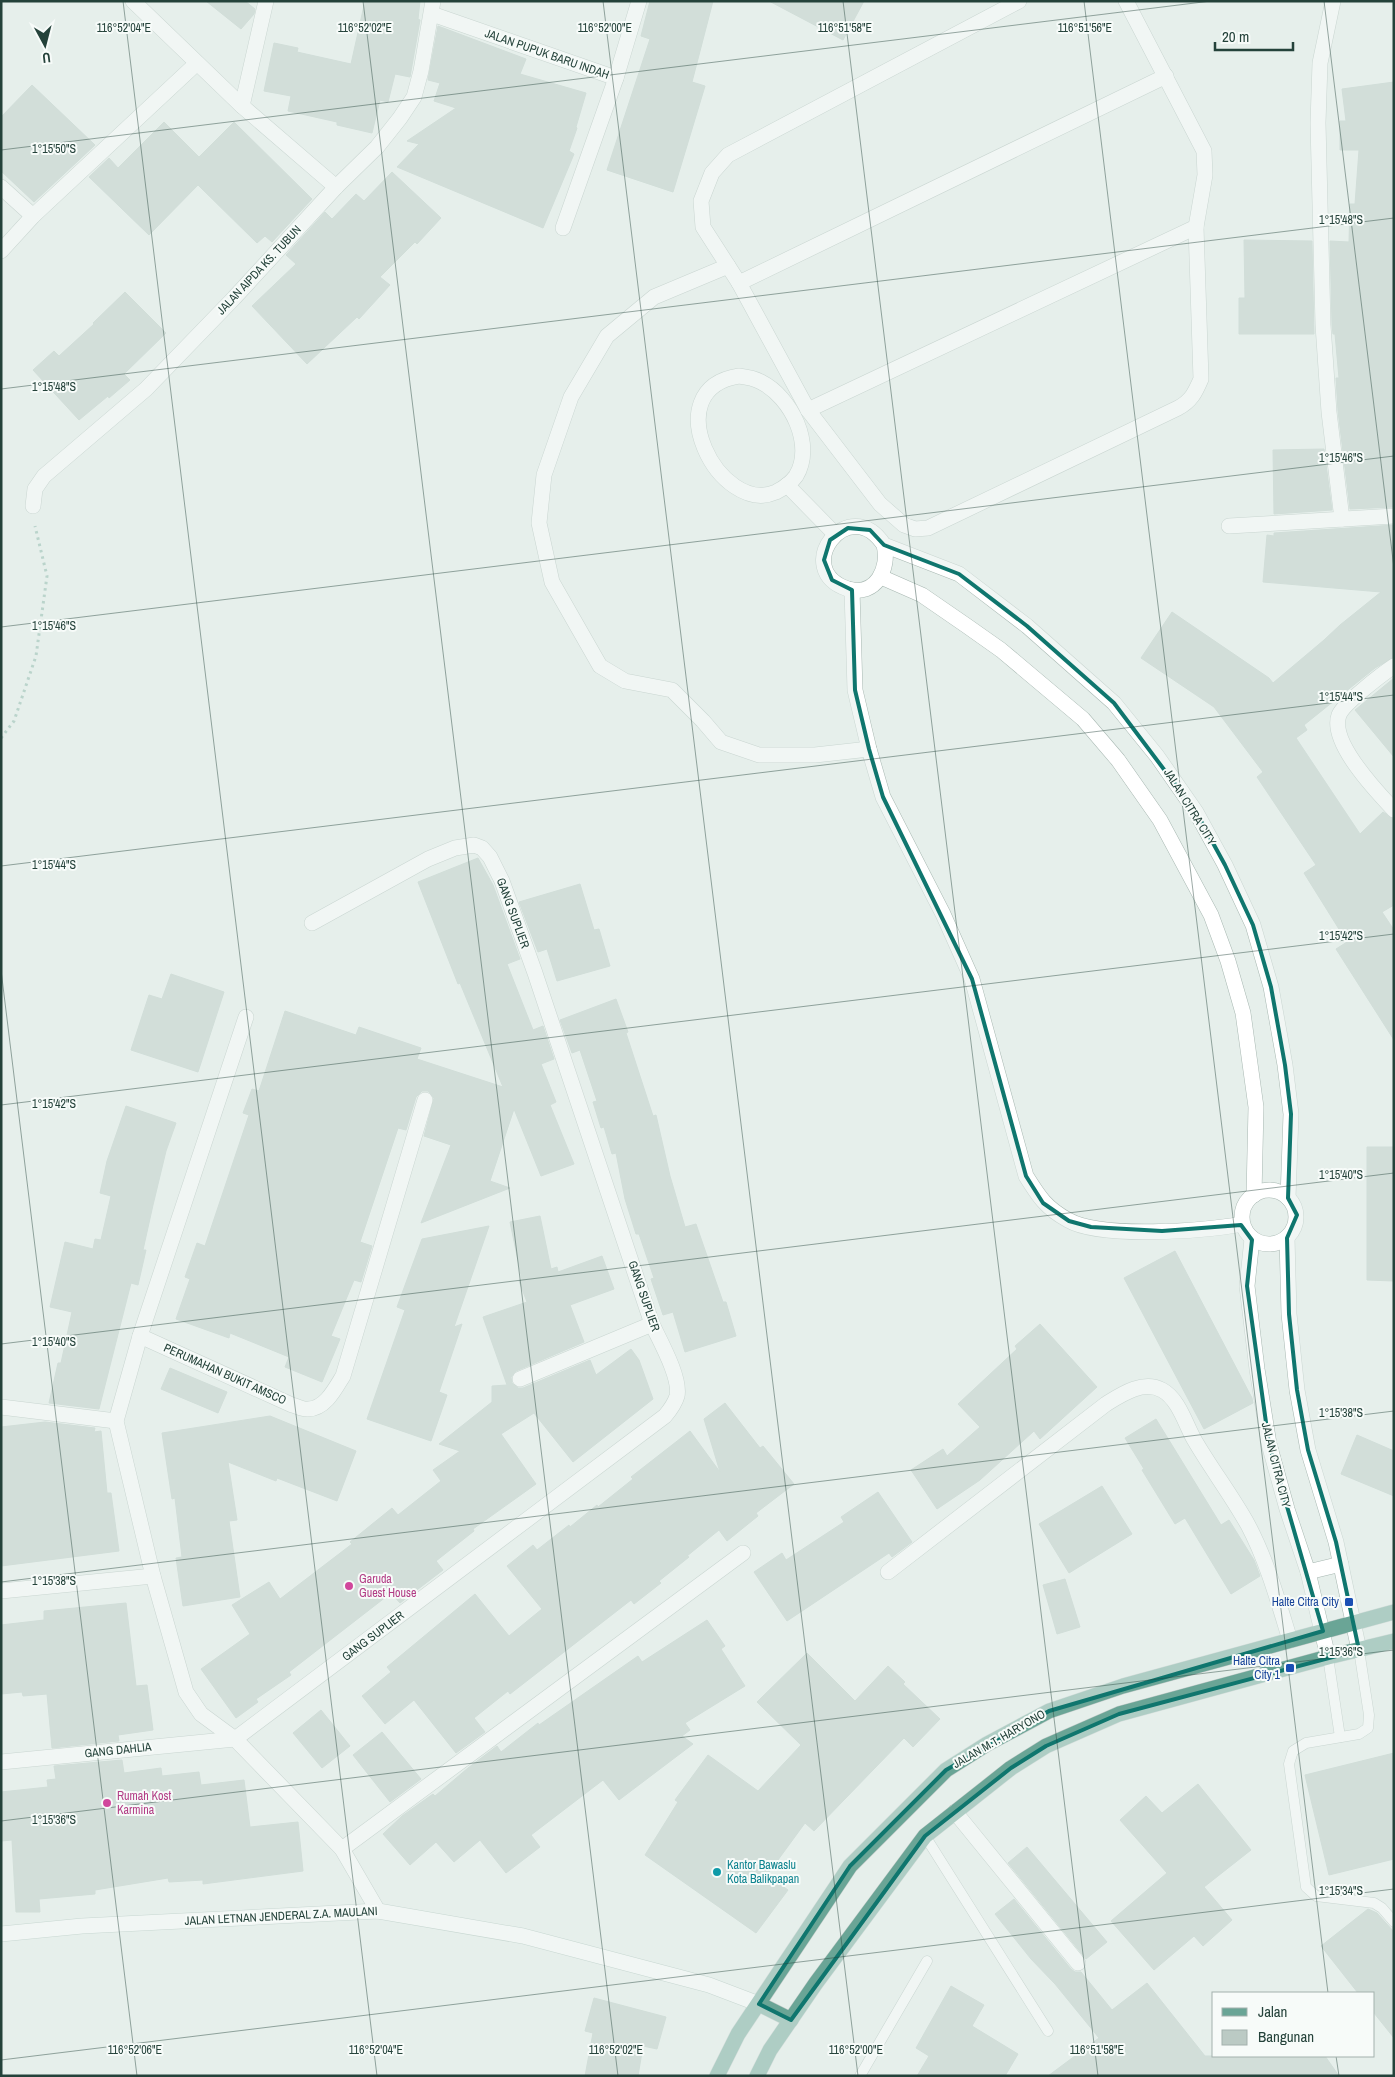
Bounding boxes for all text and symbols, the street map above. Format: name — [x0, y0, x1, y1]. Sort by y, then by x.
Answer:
north arrow — [20, 20, 70, 70]
text: 116°52'04"E — [97, 20, 151, 36]
text: 116°52'02"E — [338, 20, 392, 36]
text: 116°52'00"E — [578, 20, 632, 36]
text: 116°51'58"E — [818, 20, 872, 36]
text: 116°51'56"E — [1058, 20, 1112, 36]
scale bar — [1215, 20, 1292, 52]
street label: JALAN PUPUK BARU INDAH — [483, 25, 611, 83]
text: 20 m — [1222, 26, 1249, 47]
text: U — [41, 48, 52, 67]
text: 1°15'50"S — [32, 141, 76, 157]
text: 1°15'48"S — [1319, 212, 1363, 228]
street label: JALAN AIPDA KS. TUBUN — [213, 222, 305, 318]
text: 1°15'48"S — [32, 379, 76, 395]
text: 1°15'46"S — [1319, 450, 1363, 466]
text: 1°15'46"S — [32, 618, 76, 634]
text: 1°15'44"S — [1319, 689, 1363, 705]
street label: JALAN CITRA CITY — [1160, 766, 1220, 849]
text: 1°15'44"S — [32, 857, 76, 873]
street label: GANG SUPLIER — [493, 876, 533, 950]
text: 1°15'42"S — [1319, 928, 1363, 944]
text: 1°15'42"S — [32, 1096, 76, 1112]
text: 1°15'40"S — [1319, 1167, 1363, 1183]
street label: GANG SUPLIER — [624, 1258, 664, 1334]
text: 1°15'40"S — [32, 1334, 76, 1350]
street label: PERUMAHAN BUKIT AMSCO — [161, 1340, 289, 1408]
text: 1°15'38"S — [1319, 1405, 1363, 1421]
street label: JALAN CITRA CITY — [1258, 1421, 1294, 1510]
place label: Garuda Guest House — [359, 1571, 416, 1601]
text: 1°15'38"S — [32, 1573, 76, 1589]
marker: Garuda Guest House — [343, 1580, 355, 1592]
place label: Halte Citra City — [1272, 1594, 1339, 1610]
marker: Halte Citra City — [1343, 1596, 1355, 1608]
street label: GANG SUPLIER — [339, 1607, 407, 1665]
text: 1°15'36"S — [1319, 1644, 1363, 1660]
place label: Halte Citra City 1 — [1233, 1653, 1281, 1683]
marker: Halte Citra City 1 — [1284, 1662, 1296, 1674]
street label: JALAN M.T. HARYONO — [950, 1706, 1048, 1772]
street label: GANG DAHLIA — [84, 1738, 153, 1761]
place label: Rumah Kost Karmina — [117, 1788, 171, 1818]
marker: Rumah Kost Karmina — [101, 1797, 113, 1809]
text: 1°15'36"S — [32, 1812, 76, 1828]
place label: Kantor Bawaslu Kota Balikpapan — [727, 1857, 799, 1887]
marker: Kantor Bawaslu Kota Balikpapan — [711, 1866, 723, 1878]
text: 1°15'34"S — [1319, 1883, 1363, 1899]
street label: JALAN LETNAN JENDERAL Z.A. MAULANI — [184, 1903, 378, 1929]
legend — [1212, 1992, 1375, 2057]
text: Jalan — [1258, 2001, 1287, 2022]
text: Bangunan — [1258, 2026, 1314, 2047]
text: 116°52'06"E — [108, 2042, 162, 2058]
text: 116°52'04"E — [349, 2042, 403, 2058]
text: 116°52'02"E — [589, 2042, 643, 2058]
text: 116°52'00"E — [829, 2042, 883, 2058]
text: 116°51'58"E — [1070, 2042, 1124, 2058]

